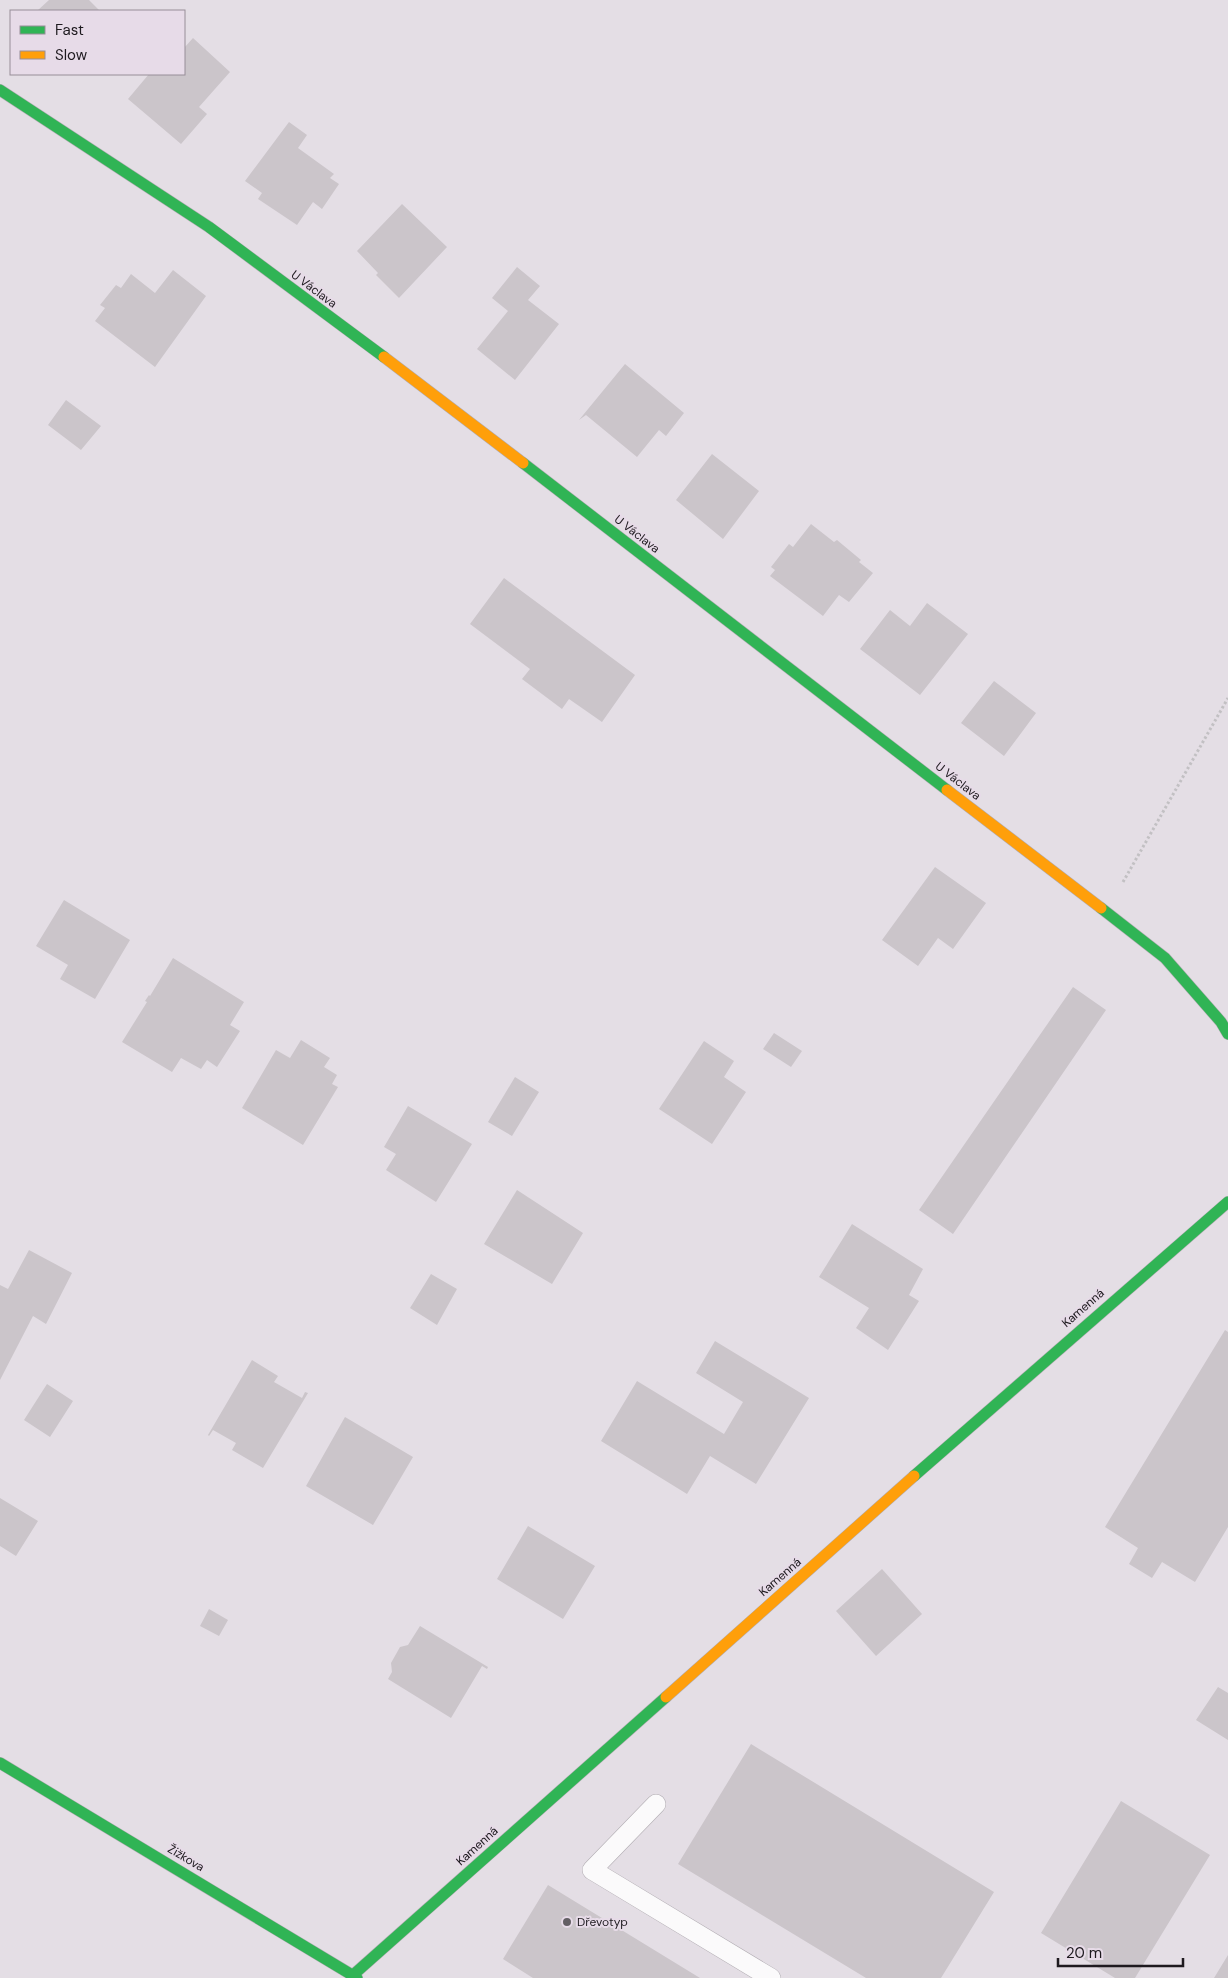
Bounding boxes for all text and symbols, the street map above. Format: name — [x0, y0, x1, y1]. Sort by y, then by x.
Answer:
legend — [10, 10, 185, 75]
text: Fast — [55, 20, 84, 40]
text: Slow — [55, 45, 88, 65]
street label: U Václava — [288, 267, 340, 311]
street label: U Václava — [611, 511, 663, 557]
street label: U Václava — [932, 758, 984, 804]
street label: Kamenná — [1058, 1285, 1108, 1331]
street label: Kamenná — [755, 1554, 805, 1600]
street label: Kamenná — [453, 1823, 501, 1869]
street label: Žižkova — [165, 1841, 207, 1875]
place label: Dřevotyp — [577, 1914, 628, 1930]
marker: Dřevotyp — [561, 1916, 573, 1928]
scale bar — [1058, 1936, 1183, 1968]
text: 20 m — [1066, 1943, 1102, 1963]

